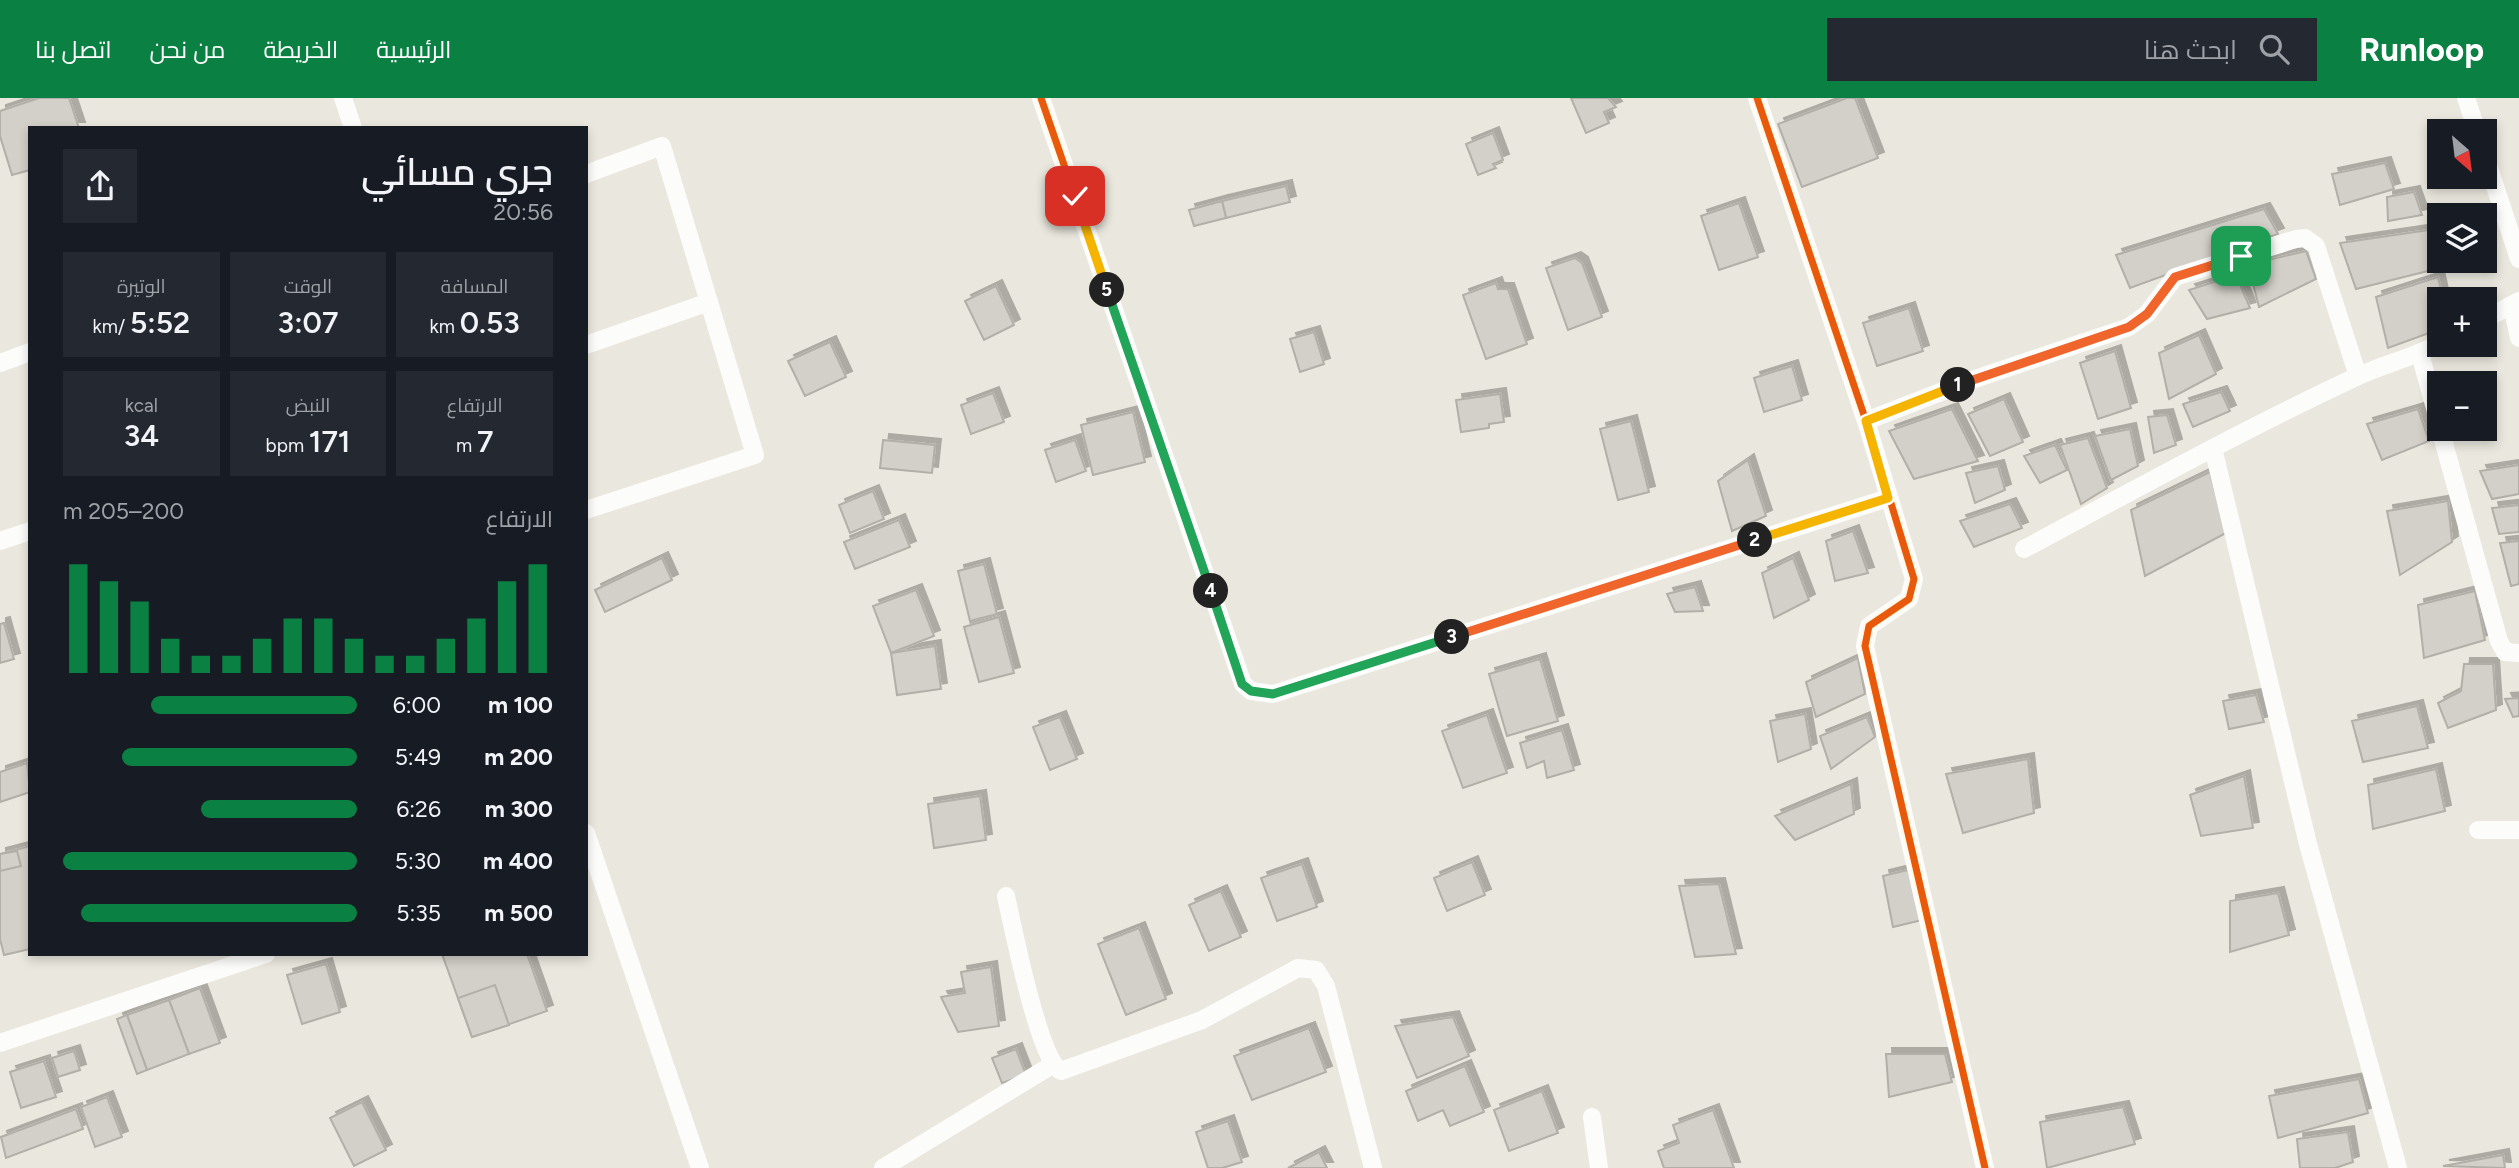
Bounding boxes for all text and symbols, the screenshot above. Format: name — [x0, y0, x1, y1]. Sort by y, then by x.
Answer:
search box — [1827, 18, 2317, 81]
icon: search — [2255, 30, 2293, 68]
text: Runloop — [2359, 30, 2484, 69]
text: ابحث هنا — [2144, 34, 2237, 66]
text: اتصل بنا — [35, 35, 112, 64]
text: من نحن — [150, 35, 225, 64]
text: الخريطة — [263, 35, 338, 64]
text: الرئيسية — [376, 35, 452, 64]
north arrow — [2427, 119, 2497, 189]
map controls — [2427, 119, 2497, 441]
button: share — [63, 149, 137, 223]
text: جري مسائي — [361, 149, 553, 195]
pin — [1045, 166, 1105, 226]
icon: check — [1056, 177, 1094, 215]
text: 20:56 — [493, 198, 553, 226]
button: layers — [2427, 203, 2497, 273]
pin — [2211, 226, 2271, 286]
icon: arrive — [2222, 237, 2260, 275]
pin: 5 — [1090, 272, 1124, 308]
text: الوتيرة — [117, 275, 166, 298]
text: الوقت — [284, 275, 332, 298]
text: المسافة — [441, 275, 508, 298]
text: 5 — [1101, 278, 1112, 301]
button: + — [2427, 287, 2497, 357]
text: 5:52 — [130, 304, 190, 341]
text: 3:07 — [278, 304, 338, 341]
text: 0.53 — [460, 304, 520, 341]
text: /km — [92, 315, 130, 338]
text: km — [430, 315, 460, 338]
pin: 1 — [1940, 368, 1976, 402]
button: − — [2427, 371, 2497, 441]
text: 1 — [1953, 373, 1962, 396]
text: kcal — [125, 394, 158, 417]
text: النبض — [286, 394, 330, 417]
text: الارتفاع — [447, 394, 503, 417]
text: 34 — [124, 417, 159, 454]
text: 171 — [309, 423, 350, 460]
text: 7 — [477, 423, 493, 460]
text: bpm — [266, 434, 309, 457]
text: m — [456, 434, 477, 457]
text: 200–205 m — [63, 497, 184, 525]
text: الارتفاع — [486, 505, 553, 533]
pin: 2 — [1738, 522, 1772, 558]
text: 2 — [1749, 528, 1760, 551]
pin: 4 — [1194, 574, 1228, 608]
text: 4 — [1204, 579, 1217, 602]
pin: 3 — [1434, 620, 1470, 654]
text: 3 — [1446, 625, 1457, 648]
text: 6:00 — [393, 691, 441, 719]
text: 100 m — [488, 691, 553, 719]
text: 5:49 — [395, 743, 441, 771]
text: 200 m — [484, 743, 553, 771]
text: 6:26 — [396, 795, 441, 823]
text: 300 m — [485, 795, 553, 823]
text: 5:30 — [395, 847, 441, 875]
text: 400 m — [483, 847, 553, 875]
text: 5:35 — [396, 899, 441, 927]
text: 500 m — [484, 899, 553, 927]

